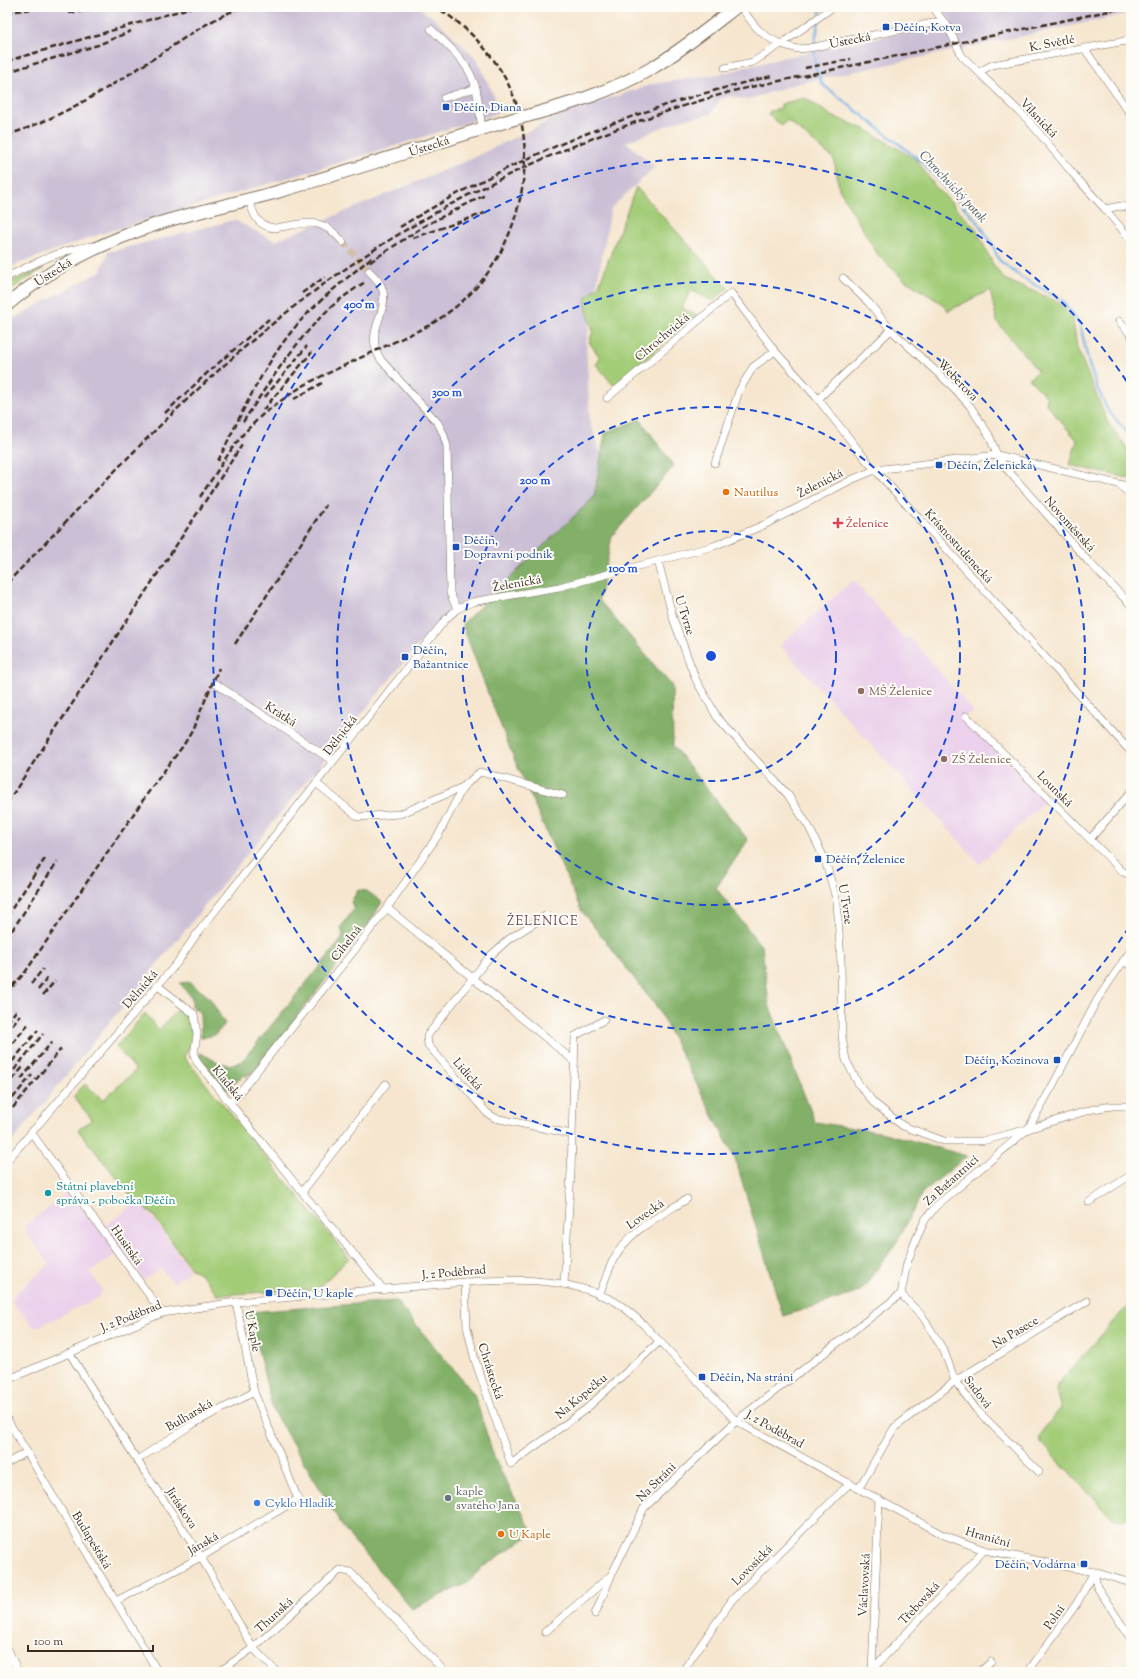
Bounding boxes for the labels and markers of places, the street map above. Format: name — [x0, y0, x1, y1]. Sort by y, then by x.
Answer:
place label: Děčín, Kotva — [894, 19, 962, 37]
marker: Děčín, Kotva — [881, 22, 891, 32]
place label: Děčín, Diana — [454, 99, 522, 117]
marker: Děčín, Diana — [441, 102, 451, 112]
place label: Děčín, Želenická — [947, 457, 1033, 475]
marker: Děčín, Želenická — [934, 460, 944, 470]
place label: Nautilus — [734, 484, 778, 502]
marker: Nautilus — [721, 487, 731, 497]
place label: Želenice — [846, 515, 889, 533]
marker: Želenice — [833, 518, 843, 528]
place label: Děčín, Dopravní podnik — [464, 532, 553, 564]
marker: Děčín, Dopravní podnik — [451, 542, 461, 552]
place label: Děčín, Bažantnice — [413, 642, 469, 674]
centre of rings — [704, 649, 718, 663]
marker: Děčín, Bažantnice — [400, 652, 410, 662]
place label: MŠ Želenice — [869, 683, 933, 701]
marker: MŠ Želenice — [856, 686, 866, 696]
place label: ZŠ Želenice — [952, 751, 1011, 769]
marker: ZŠ Želenice — [939, 754, 949, 764]
place label: Děčín, Želenice — [826, 851, 906, 869]
marker: Děčín, Želenice — [813, 854, 823, 864]
place label: Děčín, Kozinova — [965, 1052, 1049, 1070]
marker: Děčín, Kozinova — [1052, 1055, 1062, 1065]
place label: Státní plavební správa - pobočka Děčín — [56, 1178, 176, 1210]
marker: Státní plavební správa - pobočka Děčín — [43, 1188, 53, 1198]
place label: Děčín, U kaple — [277, 1285, 354, 1303]
marker: Děčín, U kaple — [264, 1288, 274, 1298]
place label: Děčín, Na stráni — [710, 1369, 794, 1387]
marker: Děčín, Na stráni — [697, 1372, 707, 1382]
place label: kaple svatého Jana — [456, 1483, 520, 1515]
marker: kaple svatého Jana — [443, 1493, 453, 1503]
place label: Cyklo Hladík — [265, 1495, 335, 1513]
marker: Cyklo Hladík — [252, 1498, 262, 1508]
place label: U Kaple — [509, 1526, 551, 1544]
marker: U Kaple — [496, 1529, 506, 1539]
place label: Děčín, Vodárna — [995, 1556, 1076, 1574]
marker: Děčín, Vodárna — [1079, 1559, 1089, 1569]

